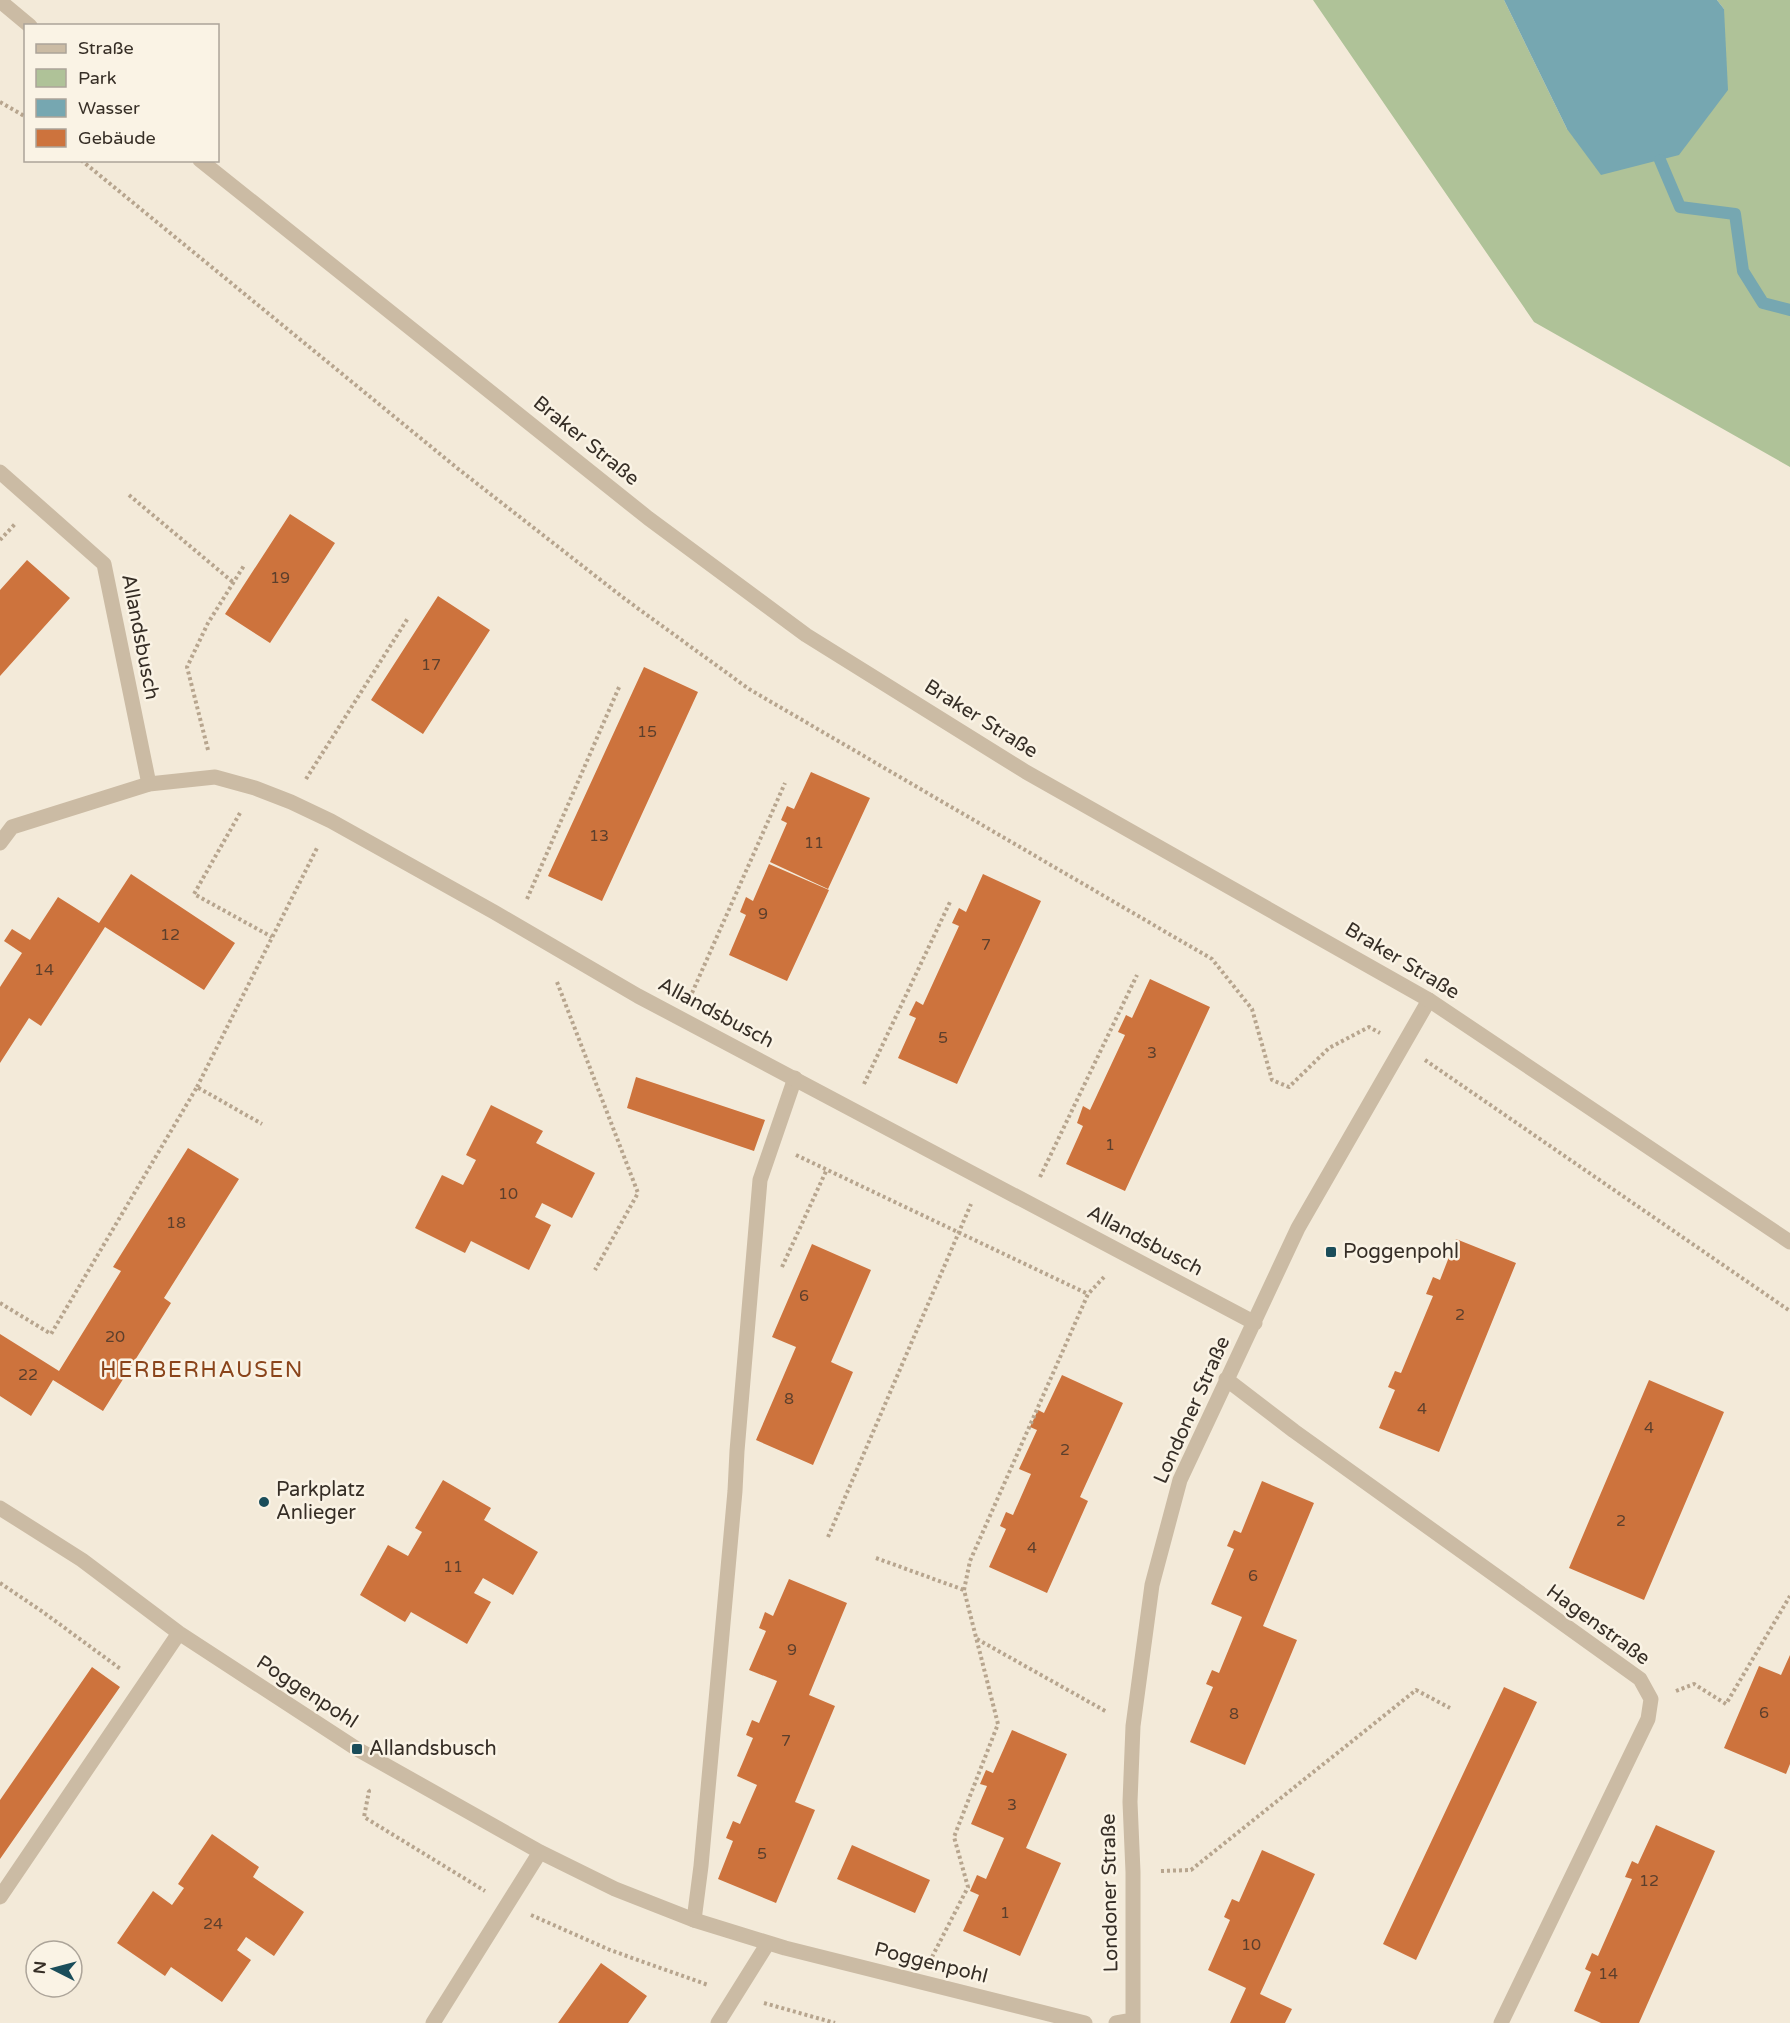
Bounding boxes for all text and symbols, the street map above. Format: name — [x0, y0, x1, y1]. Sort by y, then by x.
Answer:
legend — [24, 24, 219, 162]
text: Straße — [78, 37, 134, 59]
text: Park — [78, 67, 117, 89]
text: Wasser — [78, 97, 140, 119]
text: Gebäude — [78, 127, 156, 149]
street label: Braker Straße — [528, 391, 644, 491]
house number: 19 — [270, 568, 290, 588]
street label: Allandsbusch — [116, 572, 164, 702]
house number: 17 — [421, 655, 441, 675]
street label: Braker Straße — [920, 675, 1042, 763]
house number: 15 — [637, 722, 657, 742]
house number: 13 — [589, 826, 609, 846]
house number: 11 — [804, 833, 824, 853]
house number: 9 — [758, 904, 768, 924]
street label: Braker Straße — [1340, 917, 1464, 1005]
house number: 12 — [160, 925, 180, 945]
house number: 7 — [981, 935, 991, 955]
house number: 14 — [34, 960, 54, 980]
street label: Allandsbusch — [654, 972, 778, 1054]
house number: 5 — [938, 1028, 948, 1048]
house number: 3 — [1147, 1043, 1157, 1063]
house number: 1 — [1105, 1135, 1115, 1155]
house number: 10 — [498, 1184, 518, 1204]
street label: Allandsbusch — [1083, 1200, 1207, 1282]
house number: 18 — [166, 1213, 186, 1233]
place label: Poggenpohl — [1343, 1240, 1459, 1264]
marker: Poggenpohl — [1324, 1245, 1338, 1259]
house number: 6 — [799, 1286, 809, 1306]
house number: 2 — [1455, 1305, 1465, 1325]
house number: 20 — [105, 1327, 125, 1347]
street label: Londoner Straße — [1149, 1333, 1235, 1487]
district label: HERBERHAUSEN — [100, 1357, 304, 1383]
house number: 22 — [18, 1365, 38, 1385]
house number: 8 — [784, 1389, 794, 1409]
house number: 4 — [1417, 1399, 1427, 1419]
house number: 4 — [1644, 1418, 1654, 1438]
house number: 2 — [1060, 1440, 1070, 1460]
place label: Parkplatz Anlieger — [276, 1478, 365, 1525]
marker: Parkplatz Anlieger — [257, 1495, 271, 1509]
house number: 2 — [1616, 1511, 1626, 1531]
house number: 4 — [1027, 1538, 1037, 1558]
house number: 11 — [443, 1557, 463, 1577]
house number: 6 — [1248, 1566, 1258, 1586]
street label: Hagenstraße — [1542, 1579, 1654, 1671]
house number: 9 — [787, 1640, 797, 1660]
street label: Poggenpohl — [252, 1650, 362, 1734]
house number: 6 — [1759, 1703, 1769, 1723]
house number: 8 — [1229, 1704, 1239, 1724]
house number: 7 — [781, 1731, 791, 1751]
place label: Allandsbusch — [369, 1737, 497, 1761]
marker: Allandsbusch — [350, 1742, 364, 1756]
house number: 3 — [1007, 1795, 1017, 1815]
street label: Londoner Straße — [1097, 1813, 1123, 1973]
house number: 5 — [757, 1844, 767, 1864]
house number: 12 — [1639, 1871, 1659, 1891]
house number: 1 — [1000, 1903, 1010, 1923]
house number: 24 — [203, 1914, 223, 1934]
house number: 10 — [1241, 1935, 1261, 1955]
street label: Poggenpohl — [872, 1937, 990, 1989]
north arrow — [24, 1939, 84, 1999]
text: N — [29, 1960, 51, 1975]
house number: 14 — [1598, 1964, 1618, 1984]

